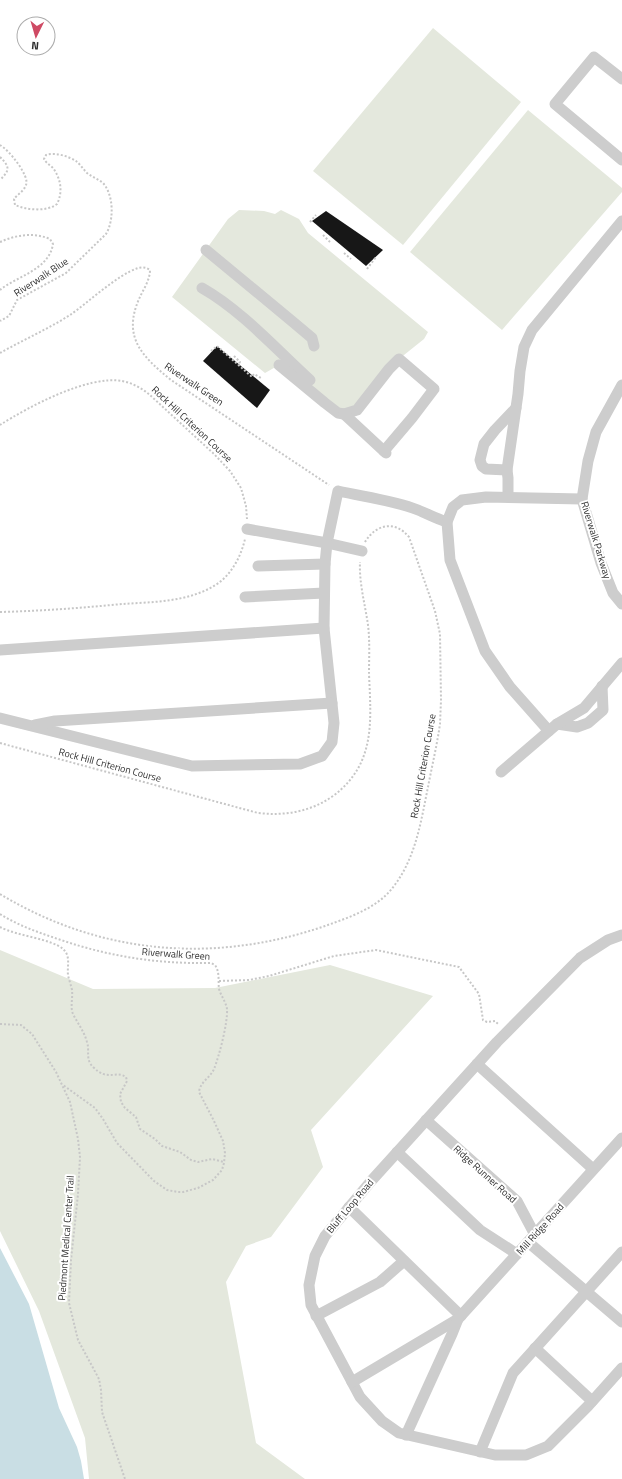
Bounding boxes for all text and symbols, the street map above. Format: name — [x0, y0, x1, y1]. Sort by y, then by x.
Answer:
north arrow — [16, 16, 56, 56]
text: N — [31, 38, 40, 54]
street label: Riverwalk Blue — [11, 254, 71, 300]
street label: Riverwalk Green — [161, 359, 227, 409]
street label: Rock Hill Criterion Course — [148, 382, 236, 466]
street label: Riverwalk Parkway — [577, 500, 615, 581]
street label: Rock Hill Criterion Course — [406, 713, 440, 819]
street label: Rock Hill Criterion Course — [57, 744, 163, 786]
street label: Riverwalk Green — [141, 944, 211, 964]
street label: Ridge Runner Road — [450, 1141, 520, 1207]
street label: Piedmont Medical Center Trail — [54, 1175, 78, 1301]
street label: Bluff Loop Road — [323, 1176, 377, 1236]
street label: Mill Ridge Road — [513, 1200, 567, 1258]

